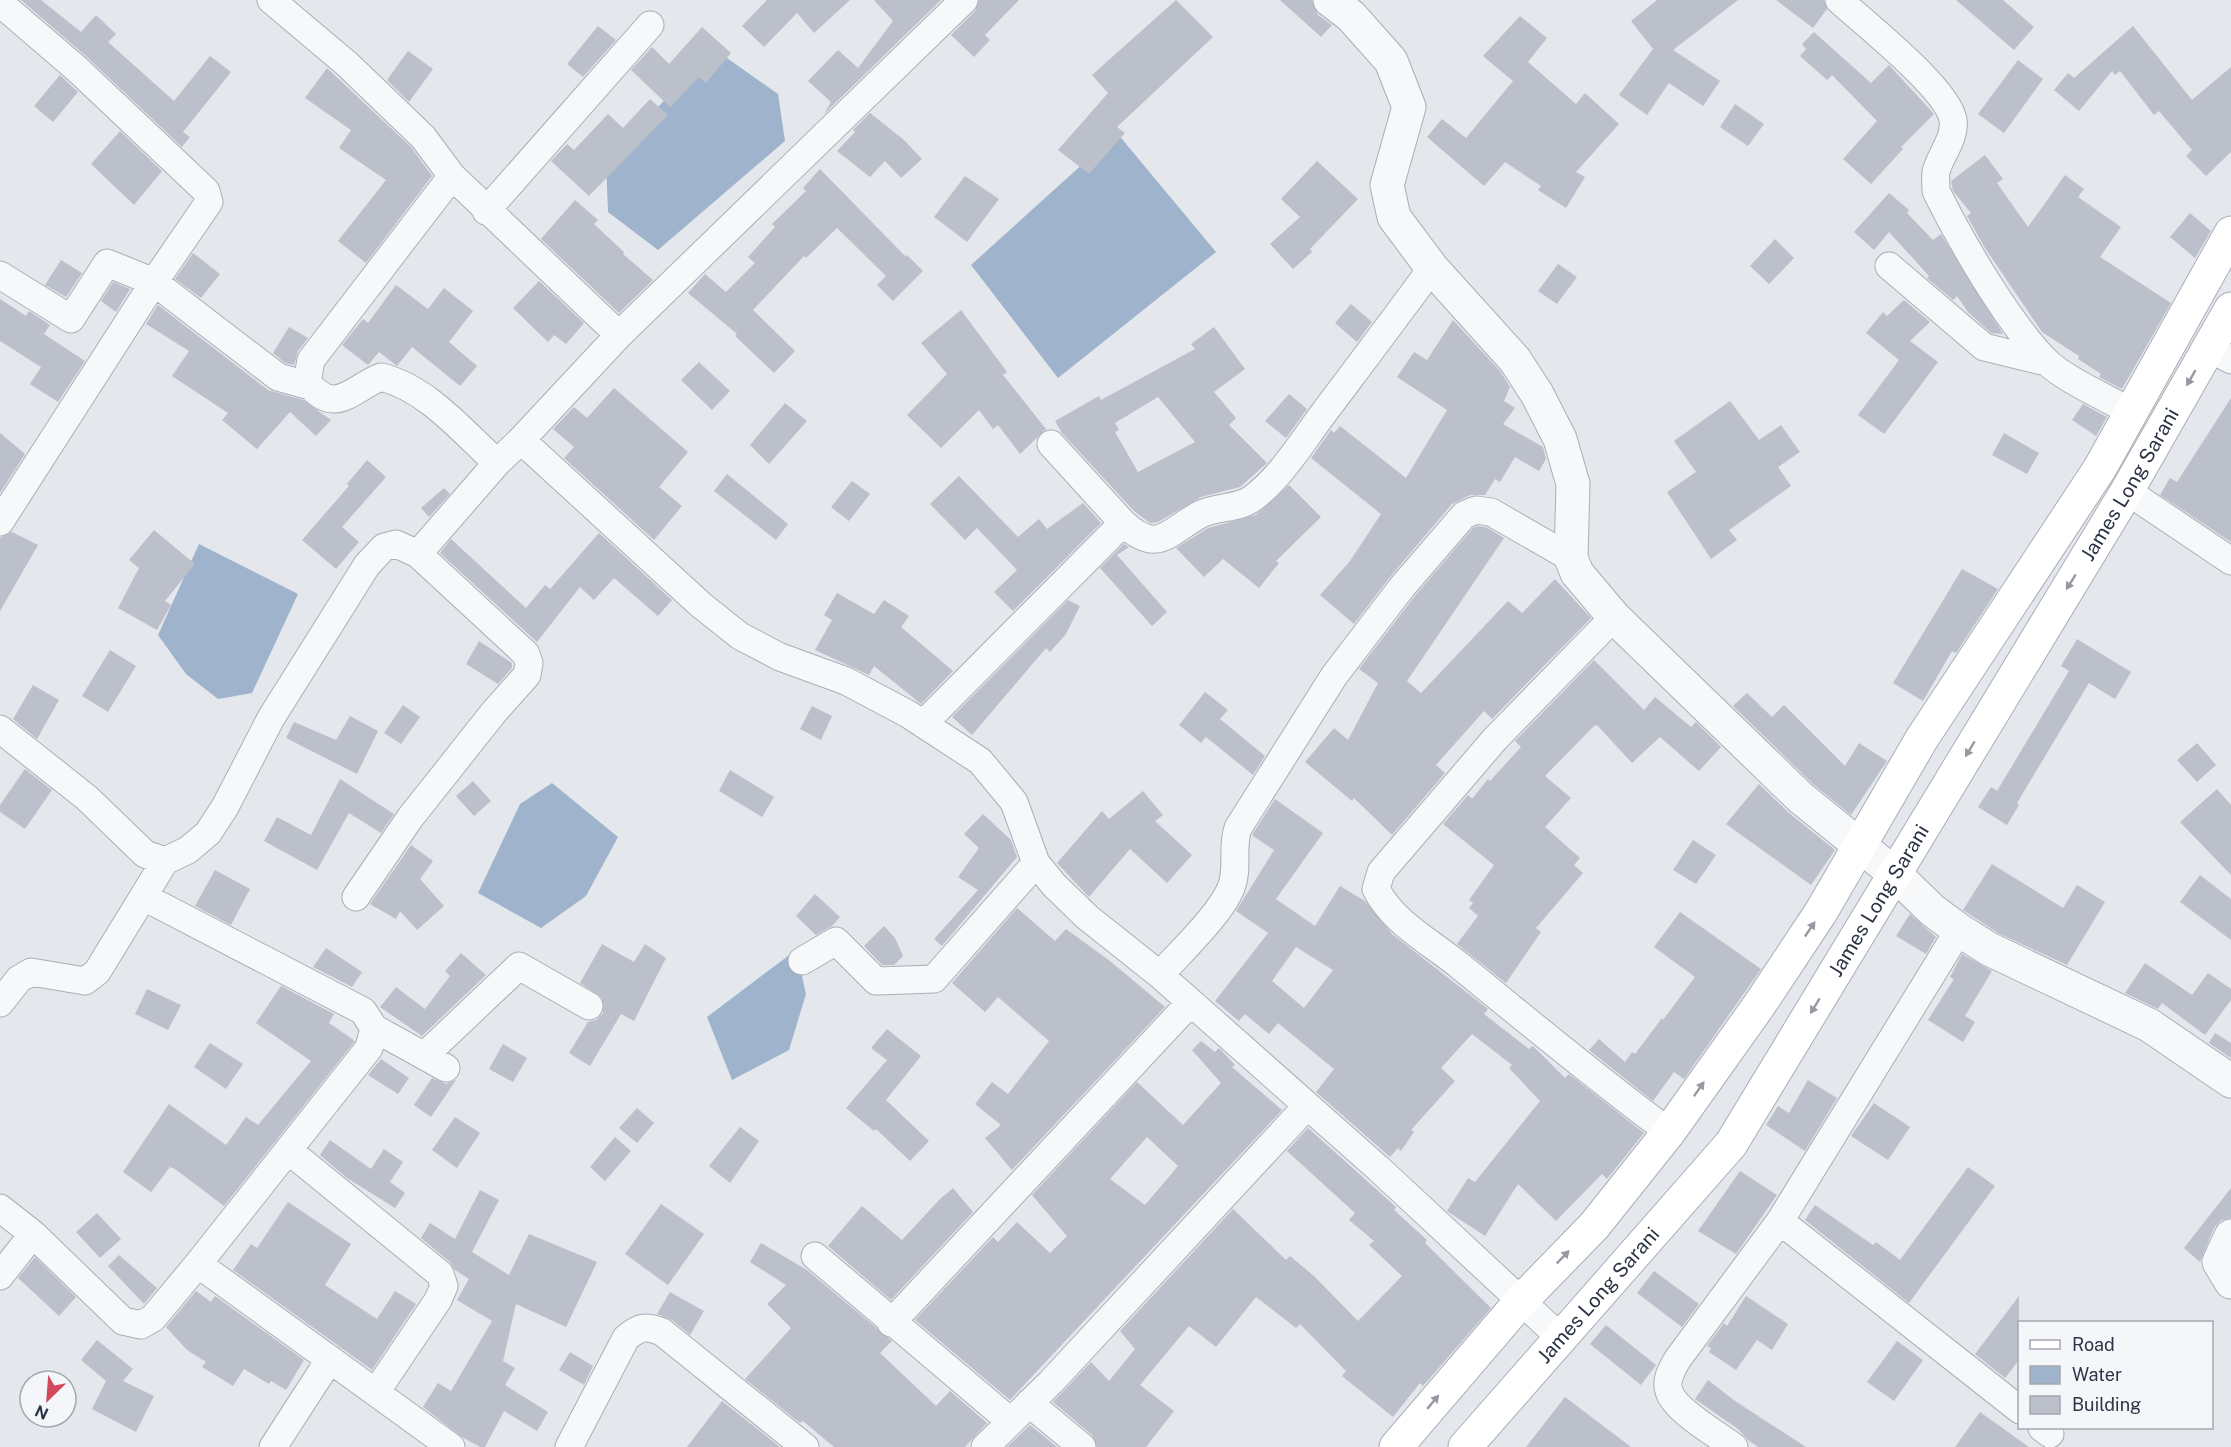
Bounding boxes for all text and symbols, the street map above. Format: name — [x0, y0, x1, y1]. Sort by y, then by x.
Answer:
one-way arrow — [2186, 370, 2197, 386]
street label: James Long Sarani — [2076, 404, 2184, 565]
one-way arrow — [2065, 574, 2076, 590]
one-way arrow — [1965, 741, 1975, 758]
street label: James Long Sarani — [1824, 820, 1934, 981]
one-way arrow — [1804, 921, 1815, 937]
one-way arrow — [1810, 998, 1820, 1015]
one-way arrow — [1693, 1082, 1705, 1098]
street label: James Long Sarani — [1532, 1222, 1664, 1368]
one-way arrow — [1556, 1250, 1570, 1264]
legend — [2018, 1321, 2213, 1429]
text: Road — [2072, 1334, 2115, 1355]
text: Water — [2072, 1364, 2122, 1385]
north arrow — [18, 1369, 78, 1429]
one-way arrow — [1427, 1394, 1440, 1410]
text: Building — [2072, 1394, 2141, 1415]
text: N — [32, 1401, 52, 1423]

